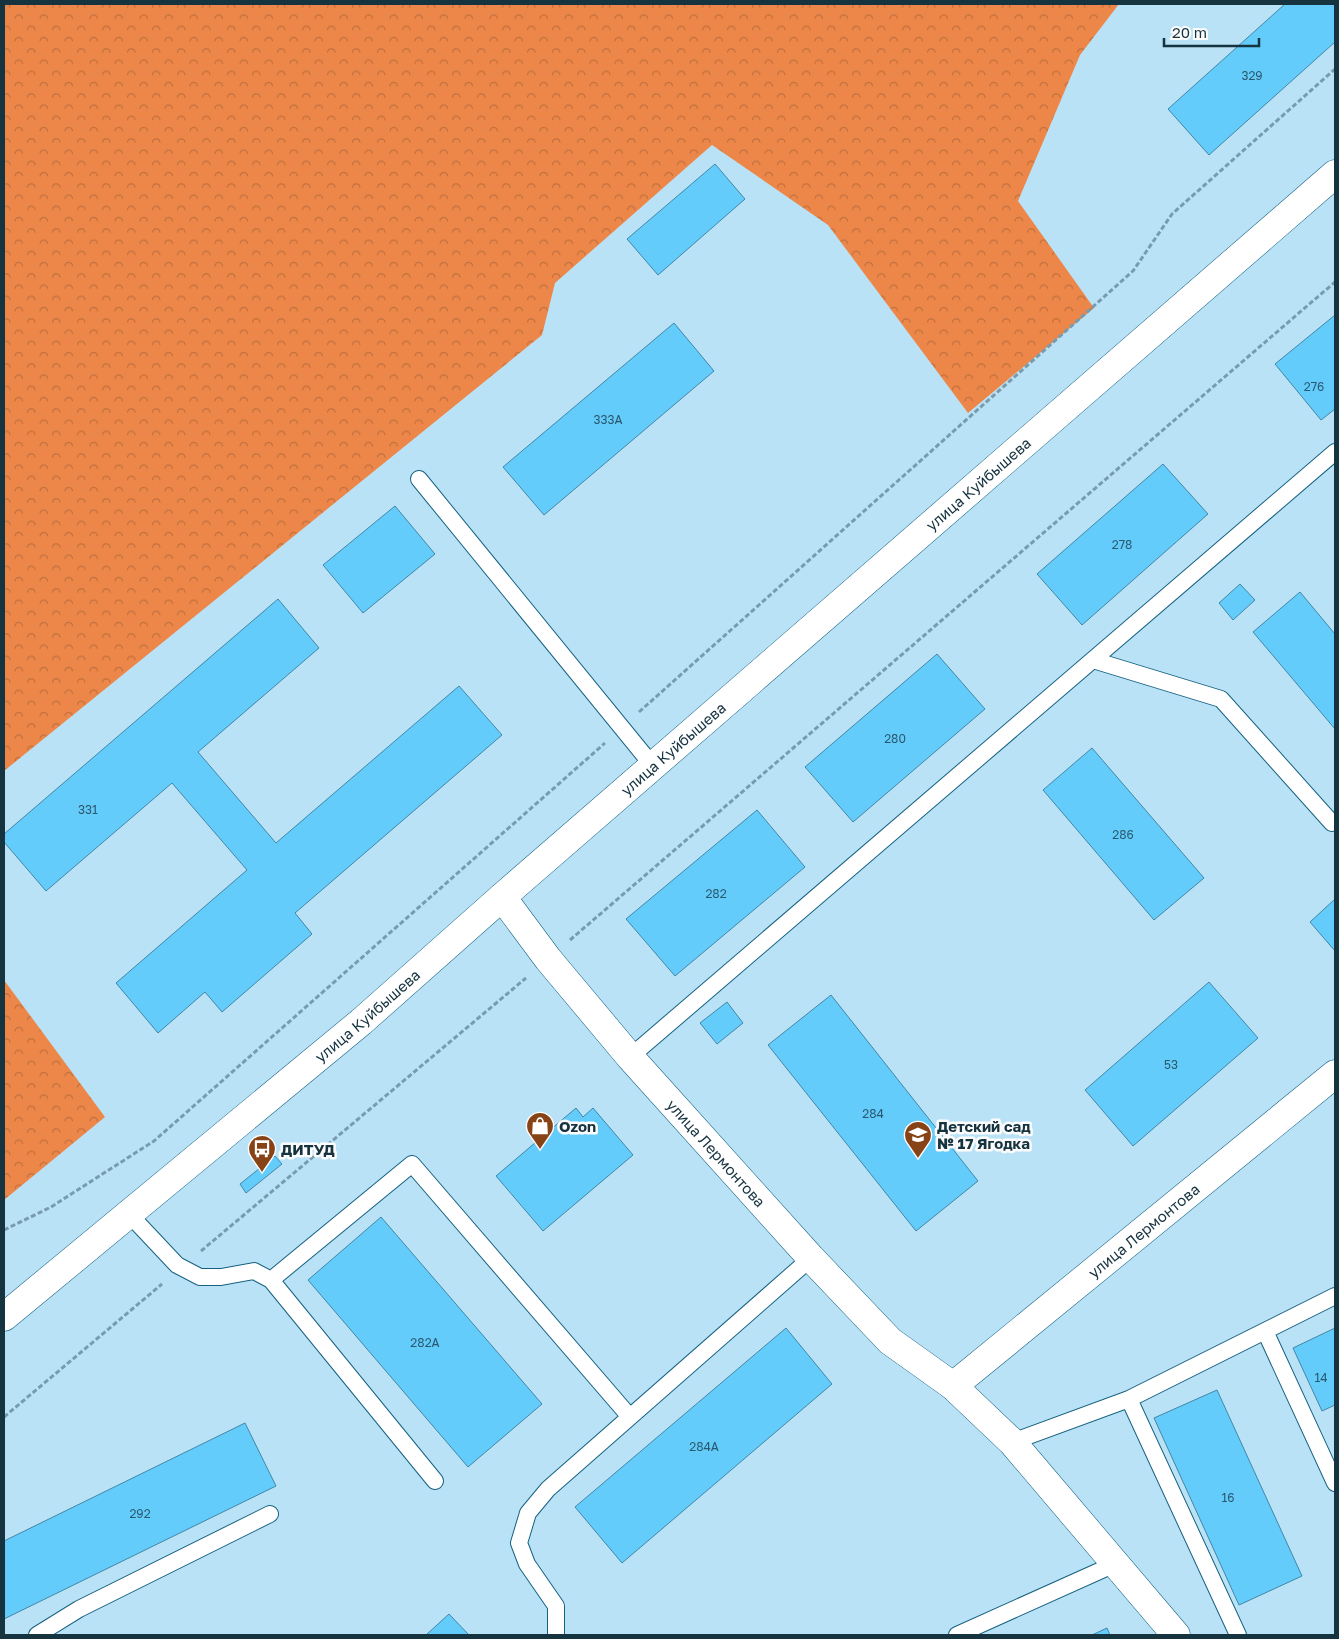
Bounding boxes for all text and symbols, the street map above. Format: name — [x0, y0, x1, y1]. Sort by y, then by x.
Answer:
scale bar — [1164, 15, 1259, 47]
text: 20 m — [1172, 23, 1207, 41]
house number: 329 — [1241, 68, 1263, 83]
house number: 276 — [1304, 379, 1324, 394]
house number: 333А — [593, 412, 623, 427]
street label: улица Куйбышева — [922, 433, 1034, 534]
house number: 278 — [1112, 537, 1132, 552]
street label: улица Куйбышева — [617, 698, 729, 799]
house number: 280 — [884, 731, 906, 746]
house number: 331 — [78, 802, 98, 817]
house number: 286 — [1112, 827, 1134, 842]
house number: 282 — [705, 886, 727, 901]
street label: улица Куйбышева — [311, 965, 423, 1066]
house number: 53 — [1164, 1057, 1178, 1072]
street label: улица Лермонтова — [663, 1095, 769, 1210]
house number: 284 — [862, 1106, 884, 1121]
shop icon: Ozon — [525, 1111, 555, 1150]
place label: Ozon — [559, 1117, 596, 1135]
place label: Детский сад № 17 Ягодка — [937, 1117, 1031, 1152]
school or university icon: Детский сад № 17 Ягодка — [903, 1120, 933, 1159]
bus stop icon: ДИТУД — [247, 1134, 277, 1173]
place label: ДИТУД — [281, 1140, 335, 1158]
street label: улица Лермонтова — [1084, 1180, 1203, 1281]
house number: 282А — [410, 1335, 440, 1350]
house number: 14 — [1314, 1370, 1328, 1385]
house number: 284А — [689, 1439, 719, 1454]
house number: 16 — [1221, 1490, 1235, 1505]
house number: 292 — [129, 1506, 151, 1521]

